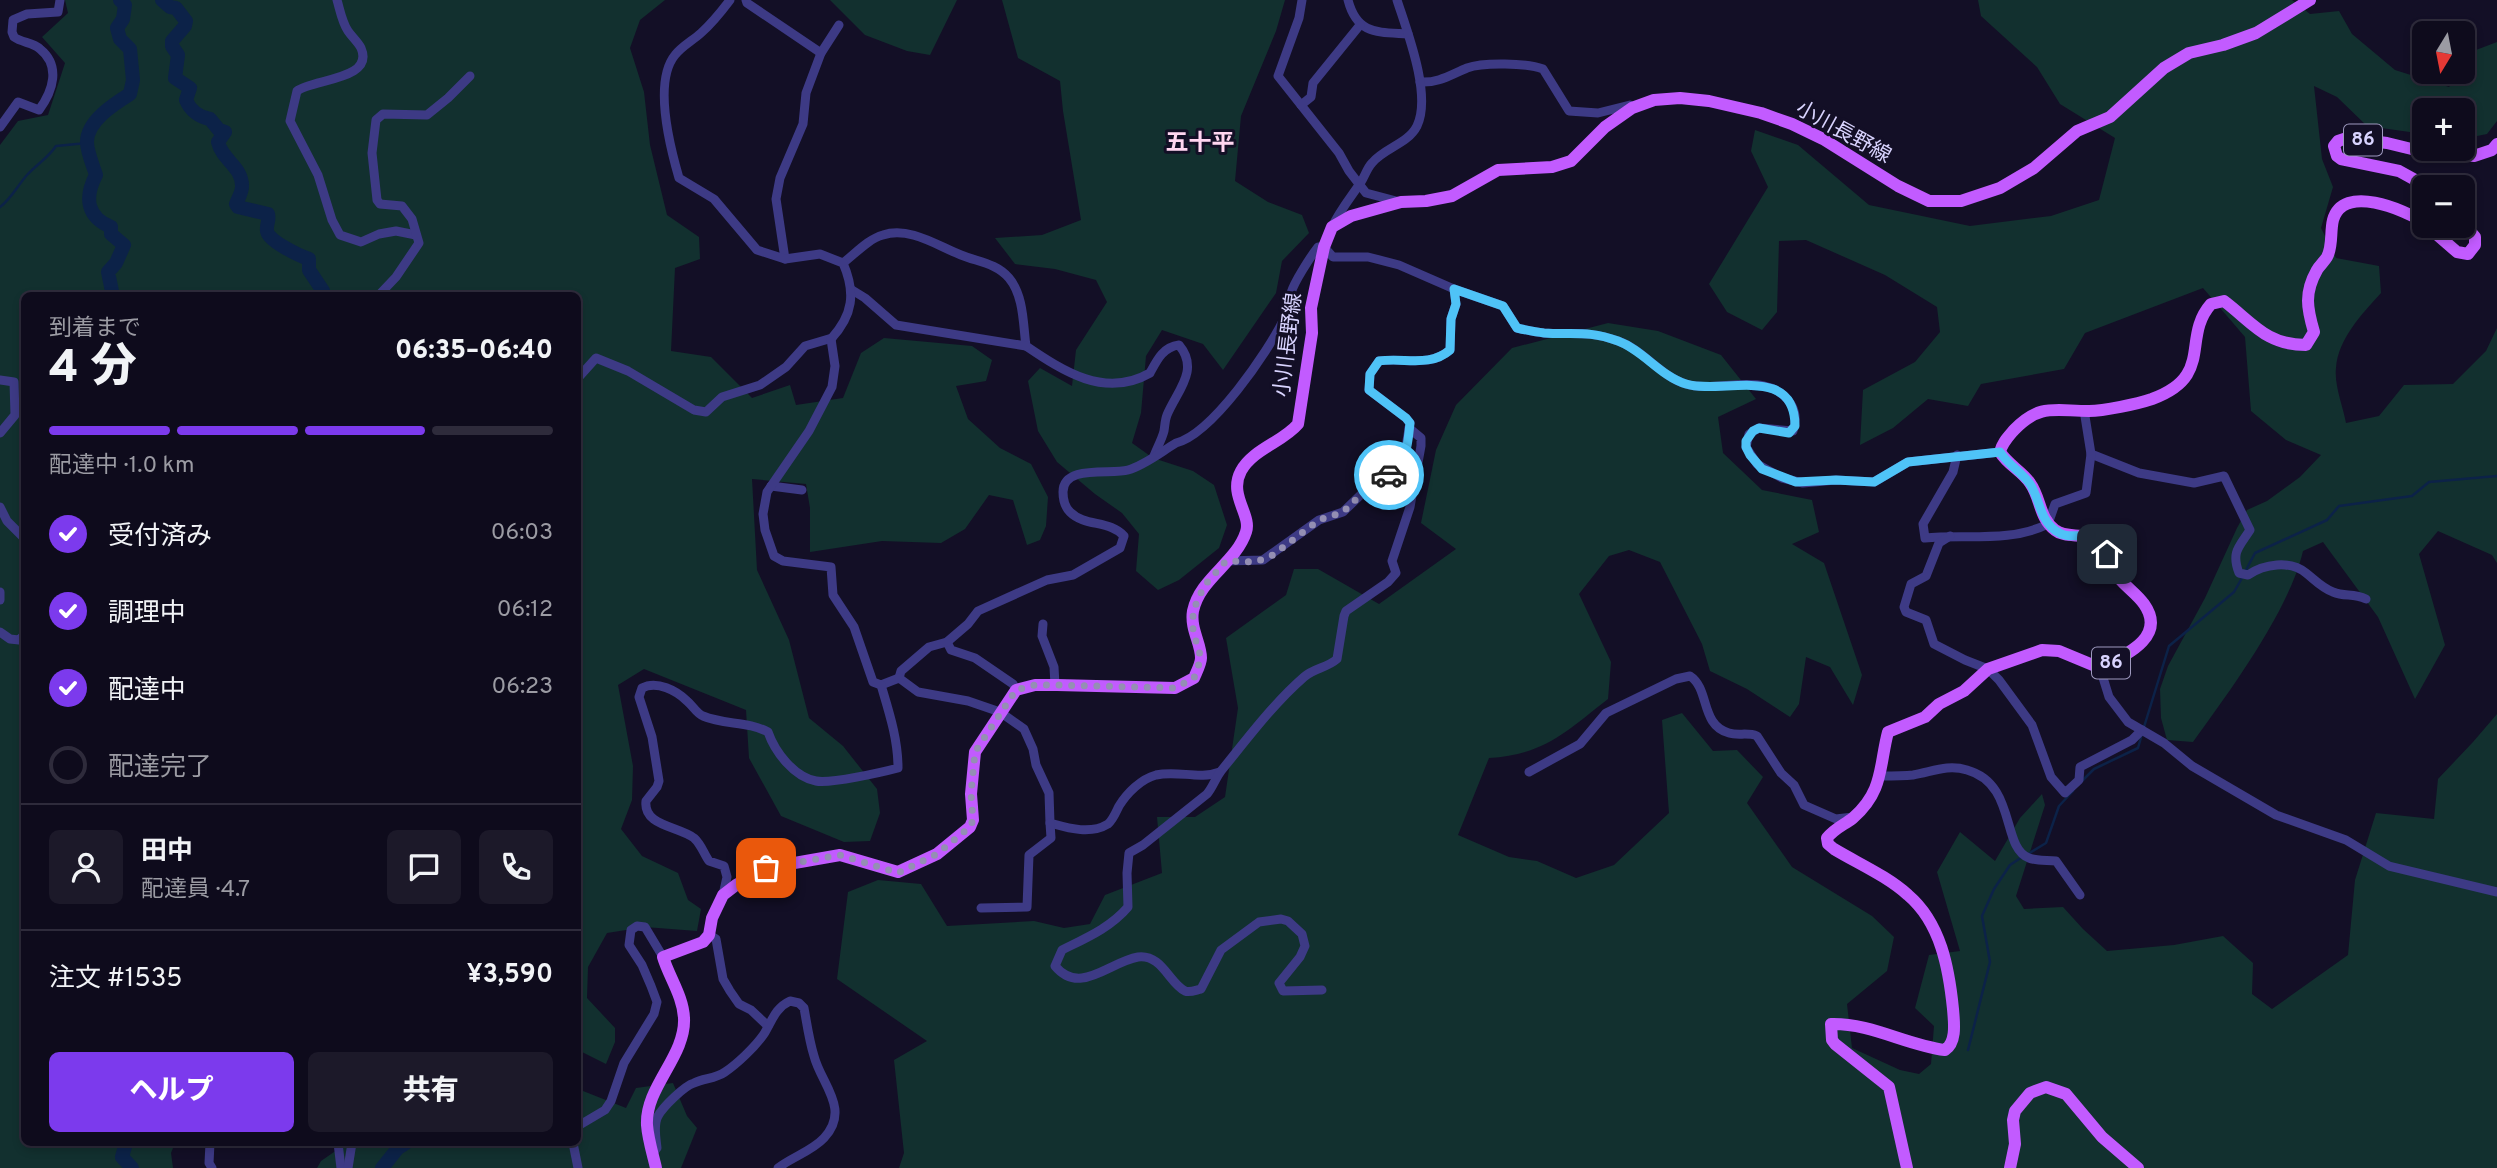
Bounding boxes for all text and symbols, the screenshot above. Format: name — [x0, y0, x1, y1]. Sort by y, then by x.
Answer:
north arrow — [2412, 21, 2474, 84]
map controls — [2412, 21, 2475, 238]
street label: 小川長野線 — [1791, 96, 1895, 170]
button: + — [2412, 98, 2475, 161]
road number: 86 — [2344, 124, 2382, 156]
district label: 五十平 — [1166, 130, 1235, 159]
button: − — [2412, 175, 2475, 238]
street label: 小川長野線 — [1269, 291, 1309, 399]
text: 到着まで — [49, 315, 141, 344]
text: 06:35–06:40 — [395, 335, 553, 368]
text: 4 分 — [49, 340, 137, 399]
courier — [1354, 440, 1424, 510]
text: 配達中 · 1.0 km — [49, 452, 194, 481]
icon: car — [1370, 456, 1408, 494]
icon: check — [49, 515, 87, 553]
text: 06:03 — [491, 519, 553, 548]
text: 受付済み — [108, 521, 212, 554]
pin — [2077, 524, 2137, 584]
icon: home — [2088, 535, 2126, 573]
icon: check — [49, 592, 87, 630]
text: 06:12 — [497, 596, 553, 625]
text: 調理中 — [108, 598, 186, 631]
road number: 86 — [2092, 648, 2130, 678]
icon: check — [49, 669, 87, 707]
text: 06:23 — [491, 673, 553, 702]
text: 配達中 — [108, 675, 186, 708]
text: 配達完了 — [108, 752, 212, 785]
button: person — [49, 830, 123, 904]
button: chat — [387, 830, 461, 904]
button: phone — [479, 830, 553, 904]
text: 田中 — [141, 836, 193, 869]
pin — [736, 838, 796, 898]
icon: bag — [747, 849, 785, 887]
text: 配達員 · 4.7 — [141, 876, 250, 905]
text: ¥3,590 — [467, 959, 553, 992]
text: 注文 #1535 — [49, 963, 183, 996]
button: ヘルプ — [49, 1052, 294, 1132]
button: 共有 — [308, 1052, 553, 1132]

